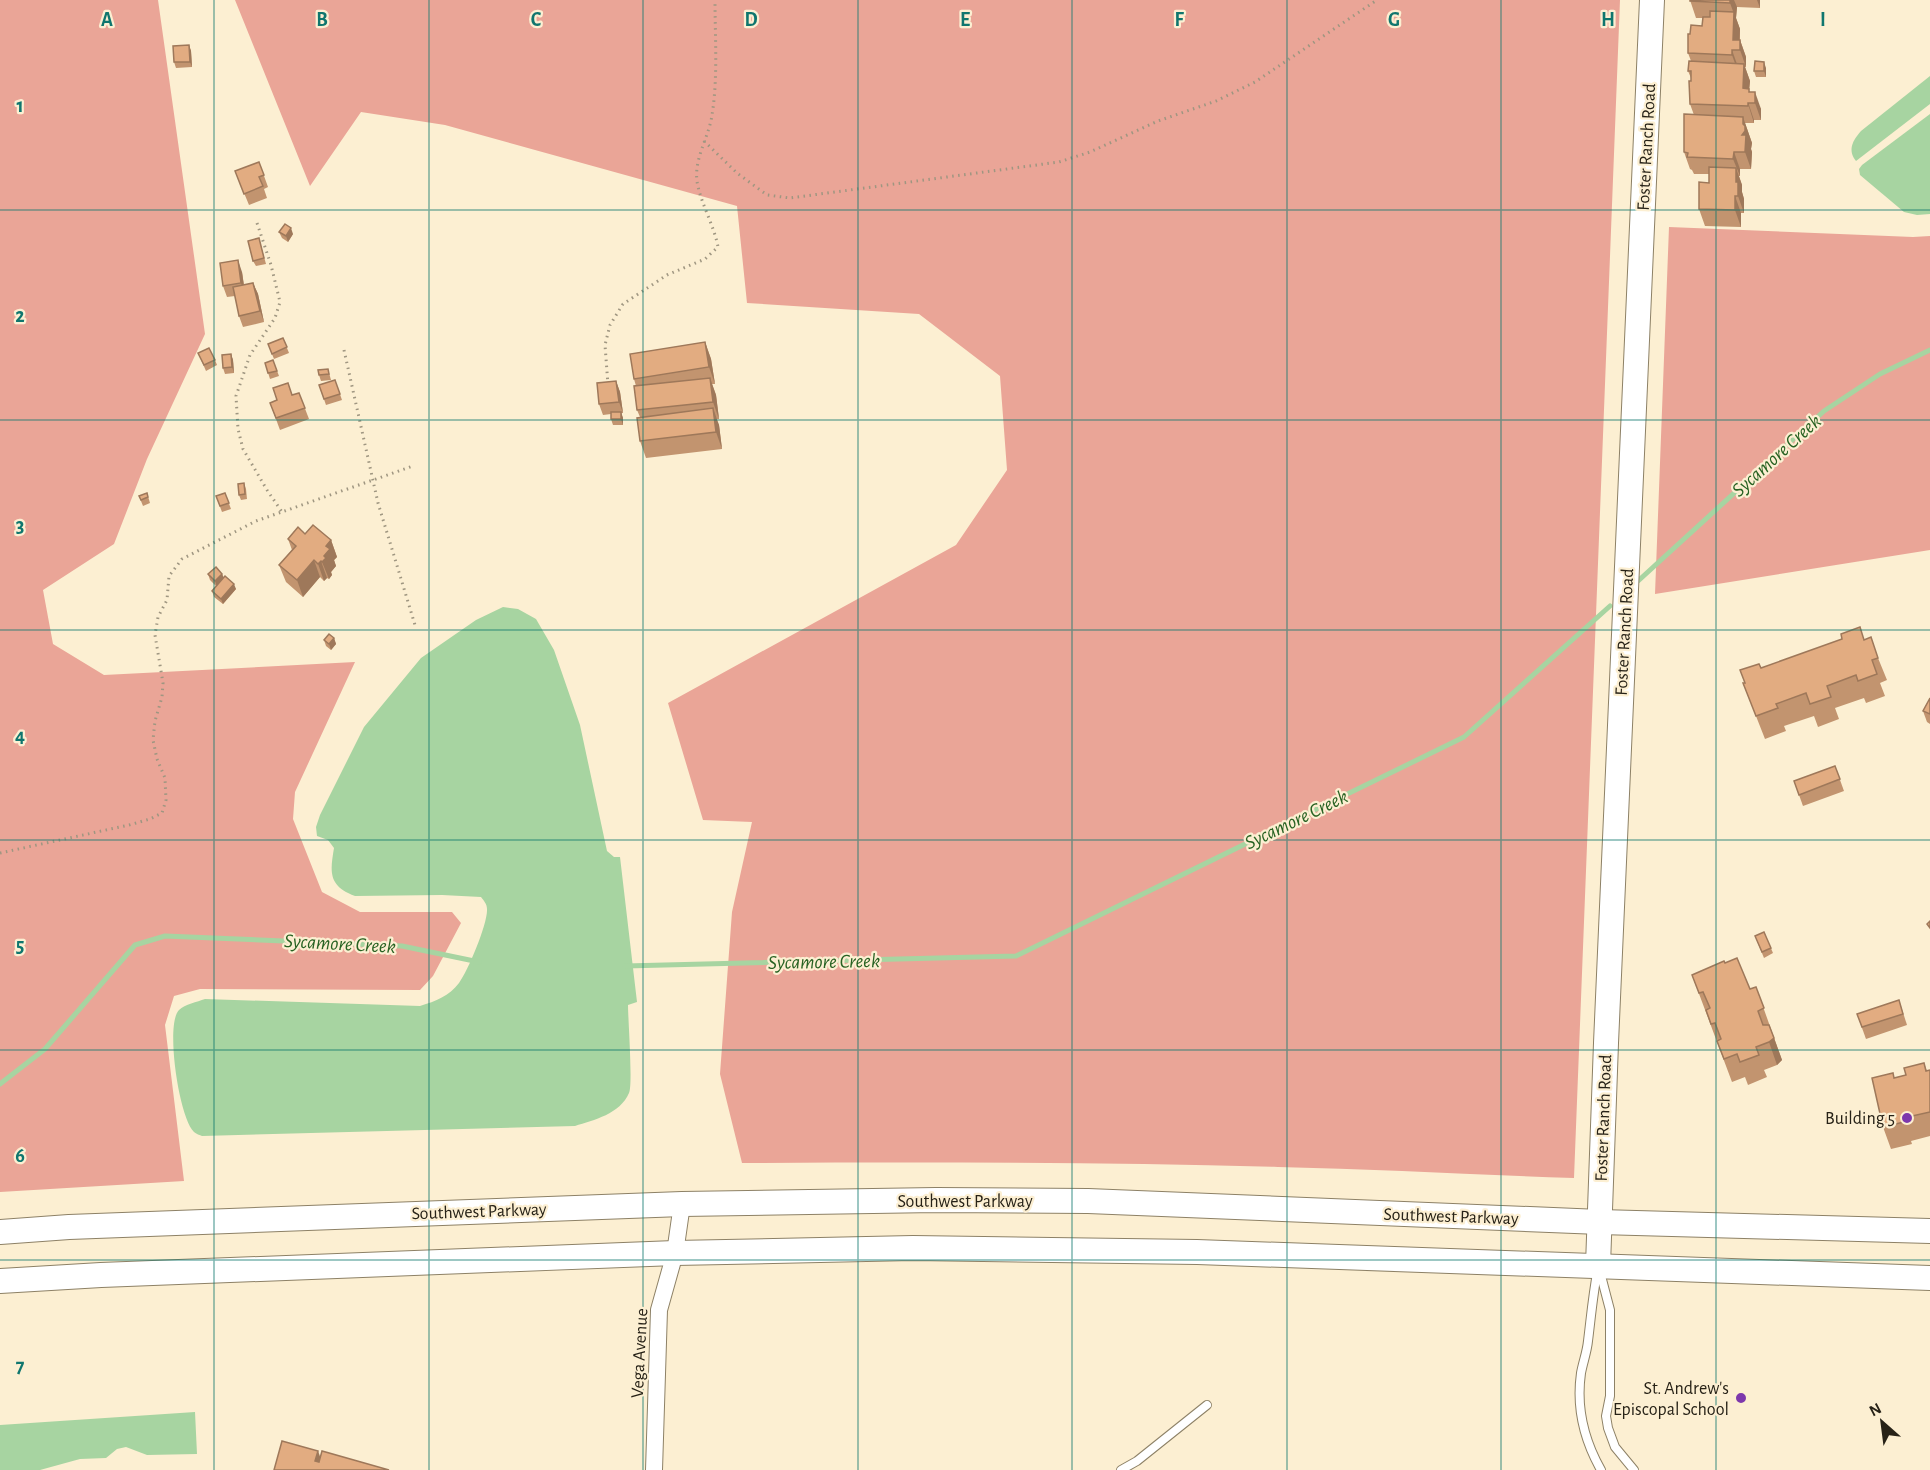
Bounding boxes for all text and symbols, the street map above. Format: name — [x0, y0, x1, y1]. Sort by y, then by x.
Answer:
text: A — [101, 10, 113, 30]
text: B — [316, 10, 328, 30]
text: C — [531, 10, 542, 30]
text: D — [744, 10, 758, 30]
text: E — [960, 10, 970, 30]
text: F — [1174, 10, 1184, 30]
text: G — [1388, 10, 1400, 30]
text: H — [1601, 10, 1615, 30]
text: I — [1820, 10, 1826, 30]
street label: Foster Ranch Road — [1635, 83, 1659, 211]
text: 1 — [16, 96, 24, 116]
text: 2 — [15, 306, 25, 326]
water label: Sycamore Creek — [1728, 411, 1825, 501]
text: 3 — [16, 516, 24, 536]
street label: Foster Ranch Road — [1613, 568, 1637, 696]
text: 4 — [15, 726, 25, 746]
water label: Sycamore Creek — [1242, 786, 1351, 853]
water label: Sycamore Creek — [283, 931, 396, 957]
text: 5 — [16, 936, 24, 956]
water label: Sycamore Creek — [768, 951, 880, 973]
street label: Foster Ranch Road — [1593, 1054, 1615, 1182]
place label: Building 5 — [1825, 1110, 1895, 1128]
marker: Building 5 — [1900, 1111, 1914, 1125]
text: 6 — [15, 1146, 25, 1166]
street label: Southwest Parkway — [897, 1193, 1033, 1211]
street label: Southwest Parkway — [411, 1201, 547, 1223]
street label: Southwest Parkway — [1383, 1206, 1519, 1228]
street label: Vega Avenue — [629, 1308, 651, 1398]
text: 7 — [16, 1356, 25, 1376]
place label: St. Andrew's Episcopal School — [1613, 1380, 1729, 1419]
marker: St. Andrew's Episcopal School — [1734, 1391, 1748, 1405]
north arrow — [1852, 1392, 1912, 1452]
text: N — [1867, 1400, 1884, 1419]

